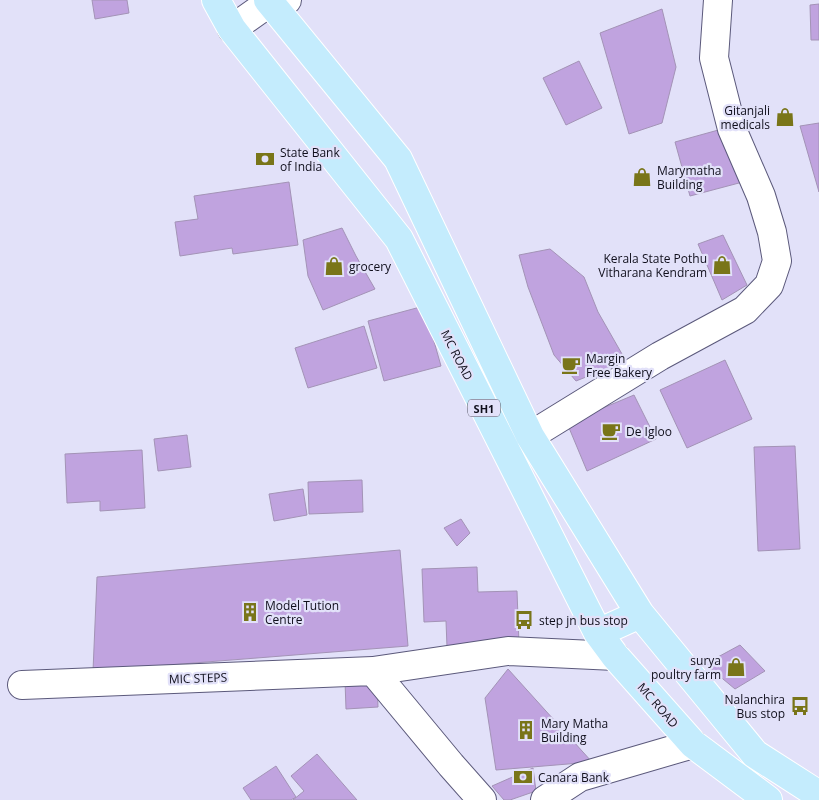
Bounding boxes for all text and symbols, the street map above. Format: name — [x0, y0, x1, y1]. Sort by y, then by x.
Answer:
place label: Gitanjali medicals — [721, 102, 770, 133]
shop icon: Gitanjali medicals — [774, 106, 796, 128]
place label: State Bank of India — [280, 144, 340, 175]
bank icon: State Bank of India — [254, 148, 276, 170]
place label: Marymatha Building — [657, 162, 721, 193]
shop icon: Marymatha Building — [631, 166, 653, 188]
place label: Kerala State Pothu Vitharana Kendram — [598, 250, 707, 281]
shop icon: Kerala State Pothu Vitharana Kendram — [711, 254, 733, 276]
shop icon: grocery — [323, 255, 345, 277]
place label: grocery — [349, 258, 392, 275]
street label: MC ROAD — [437, 327, 477, 383]
place label: Margin Free Bakery — [586, 350, 653, 381]
cafe icon: Margin Free Bakery — [560, 354, 582, 376]
road number: SH1 — [468, 399, 500, 416]
cafe icon: De Igloo — [600, 420, 622, 442]
place label: De Igloo — [626, 423, 672, 440]
place label: Model Tution Centre — [265, 597, 339, 628]
building icon: Model Tution Centre — [239, 601, 261, 623]
bus stop icon: step jn bus stop — [513, 609, 535, 631]
place label: step jn bus stop — [539, 612, 628, 629]
place label: surya poultry farm — [651, 652, 721, 683]
shop icon: surya poultry farm — [725, 656, 747, 678]
street label: MIC STEPS — [168, 668, 228, 688]
street label: MC ROAD — [634, 679, 682, 731]
place label: Nalanchira Bus stop — [725, 691, 785, 722]
bus stop icon: Nalanchira Bus stop — [789, 695, 811, 717]
place label: Mary Matha Building — [541, 715, 608, 746]
building icon: Mary Matha Building — [515, 719, 537, 741]
bank icon: Canara Bank — [512, 766, 534, 788]
place label: Canara Bank — [538, 769, 610, 786]

